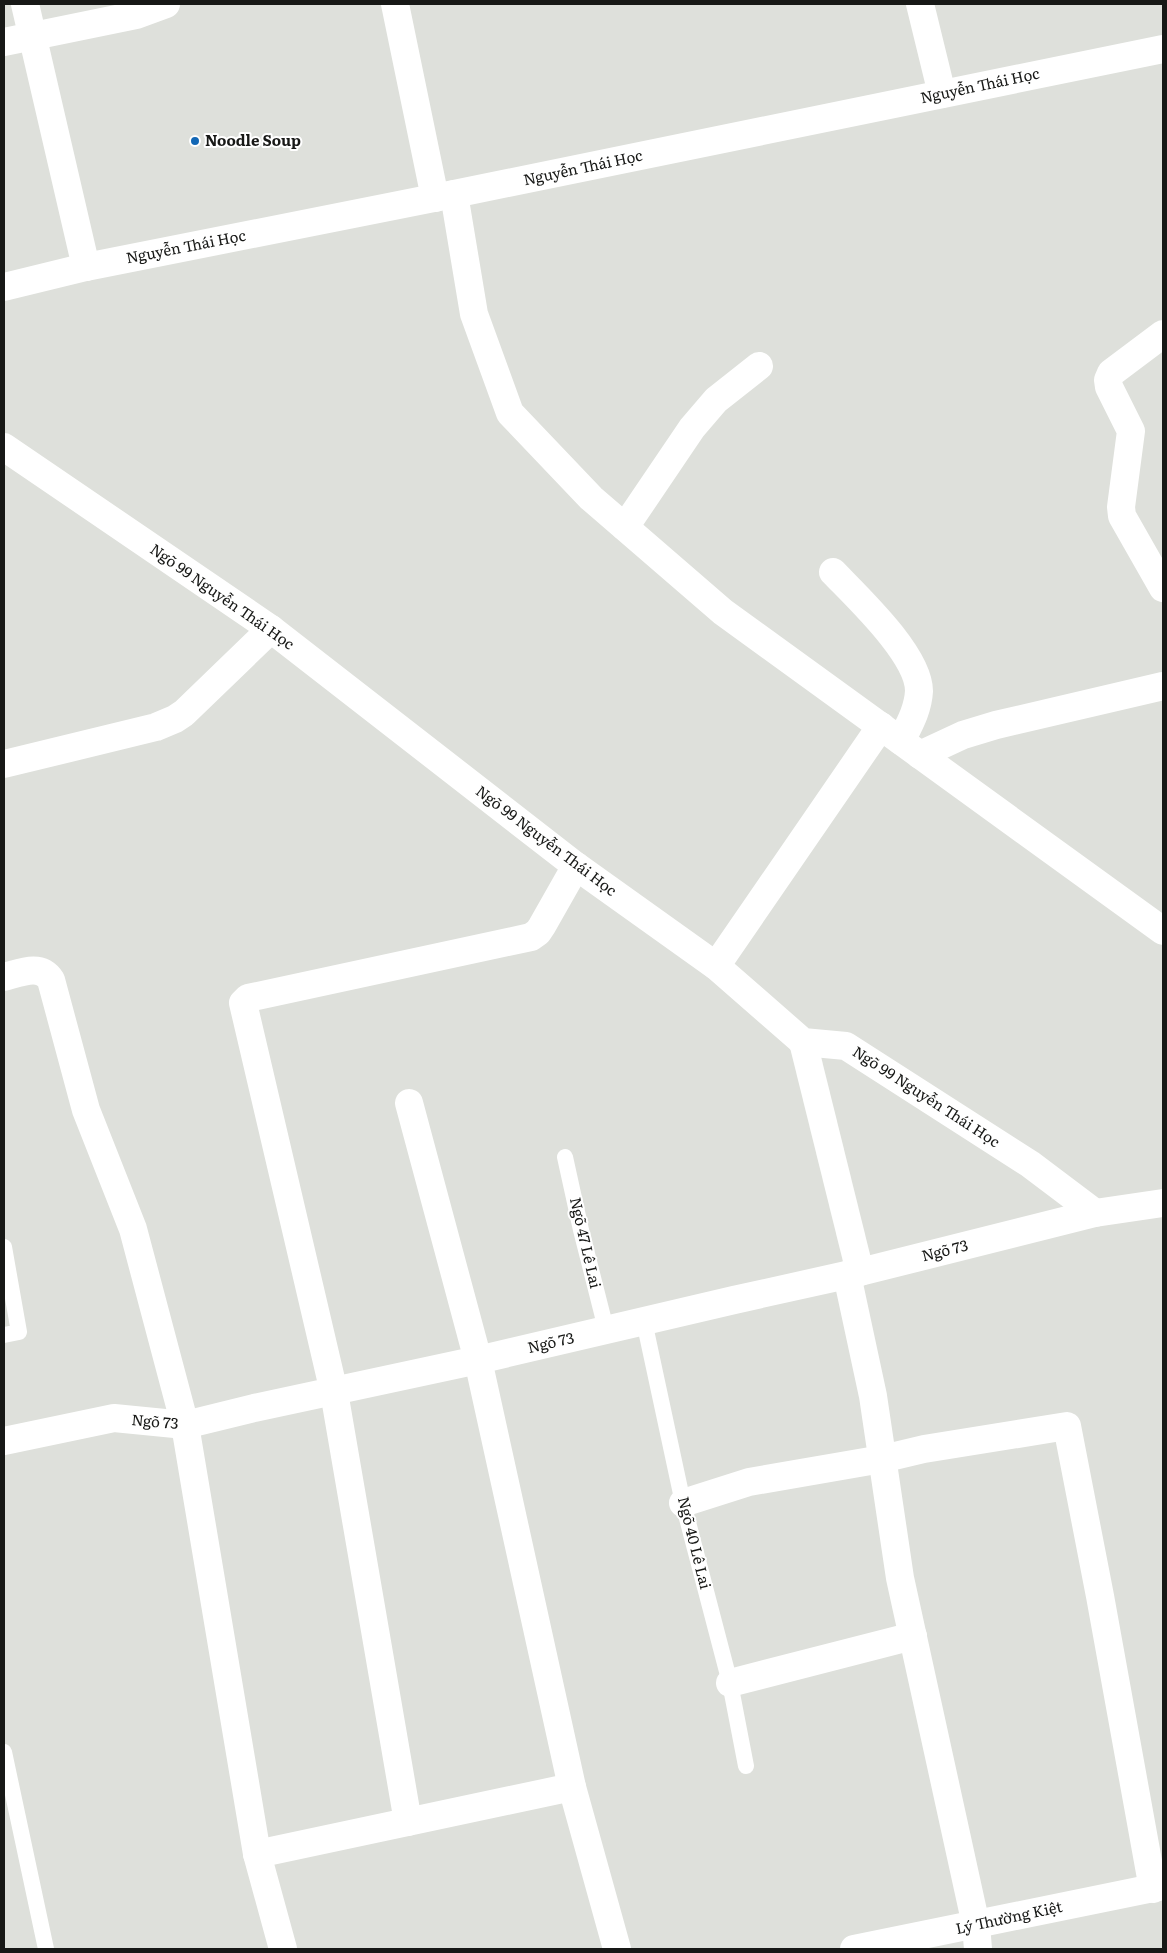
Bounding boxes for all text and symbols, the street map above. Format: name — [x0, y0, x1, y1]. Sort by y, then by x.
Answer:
street label: Nguyễn Thái Học — [918, 61, 1042, 108]
place label: Noodle Soup — [205, 128, 301, 151]
marker: Noodle Soup — [189, 135, 201, 147]
street label: Nguyễn Thái Học — [521, 143, 645, 190]
street label: Nguyễn Thái Học — [124, 223, 248, 268]
street label: Ngõ 99 Nguyễn Thái Học — [146, 537, 300, 655]
street label: Ngõ 99 Nguyễn Thái Học — [471, 779, 623, 901]
street label: Ngõ 99 Nguyễn Thái Học — [849, 1039, 1006, 1152]
street label: Ngõ 47 Lê Lai — [565, 1195, 608, 1291]
street label: Ngõ 73 — [919, 1233, 970, 1266]
street label: Ngõ 73 — [525, 1325, 576, 1358]
street label: Ngõ 73 — [131, 1407, 180, 1434]
street label: Ngõ 40 Lê Lai — [673, 1494, 718, 1591]
street label: Lý Thường Kiệt — [953, 1894, 1064, 1939]

